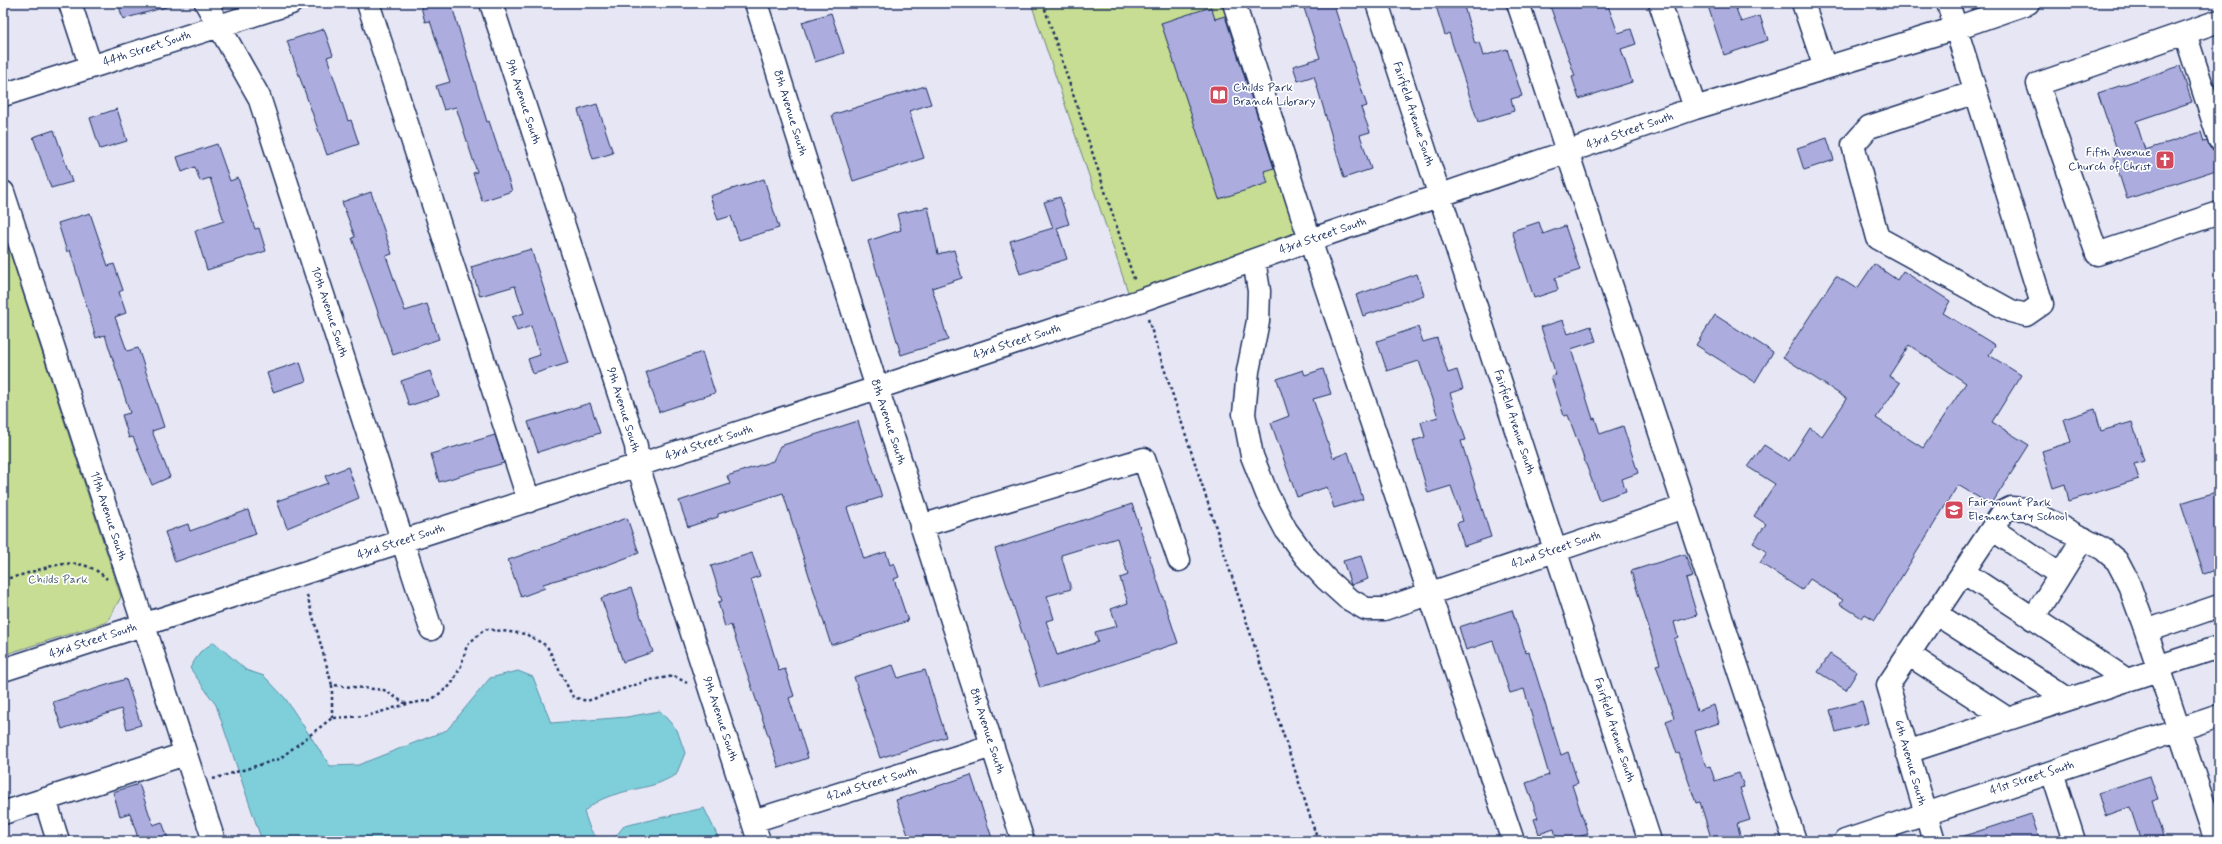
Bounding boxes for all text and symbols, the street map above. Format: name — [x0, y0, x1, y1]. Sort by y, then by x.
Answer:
street label: 44th Street South — [101, 27, 193, 71]
street label: 9th Avenue South — [502, 58, 544, 146]
street label: Fairfield Avenue South — [1388, 60, 1438, 168]
street label: 8th Avenue South — [769, 68, 811, 158]
place label: Childs Park Branch Library — [1233, 80, 1316, 110]
library icon: Childs Park Branch Library — [1208, 84, 1230, 106]
street label: 43rd Street South — [1584, 109, 1676, 153]
place label: Fifth Avenue Church of Christ — [2068, 145, 2152, 175]
church icon: Fifth Avenue Church of Christ — [2154, 149, 2176, 171]
street label: 43rd Street South — [1277, 214, 1369, 258]
street label: 10th Avenue South — [307, 265, 351, 359]
street label: 43rd Street South — [971, 320, 1063, 364]
street label: 9th Avenue South — [602, 365, 644, 455]
street label: Fairfield Avenue South — [1489, 368, 1539, 476]
street label: 8th Avenue South — [867, 377, 909, 467]
street label: 43rd Street South — [663, 421, 755, 465]
street label: 11th Avenue South — [86, 469, 130, 563]
place label: Fairmount Park Elementary School — [1968, 495, 2068, 525]
school or university icon: Fairmount Park Elementary School — [1943, 499, 1965, 521]
street label: 43rd Street South — [355, 520, 447, 564]
street label: 42nd Street South — [1509, 527, 1603, 573]
park label: Childs Park — [28, 572, 88, 588]
street label: 43rd Street South — [47, 619, 139, 663]
street label: 9th Avenue South — [699, 675, 741, 763]
street label: Fairfield Avenue South — [1589, 676, 1639, 784]
street label: 8th Avenue South — [966, 686, 1008, 776]
street label: 6th Avenue South — [1890, 718, 1930, 808]
street label: 41st Street South — [1988, 757, 2076, 799]
street label: 42nd Street South — [825, 763, 919, 805]

